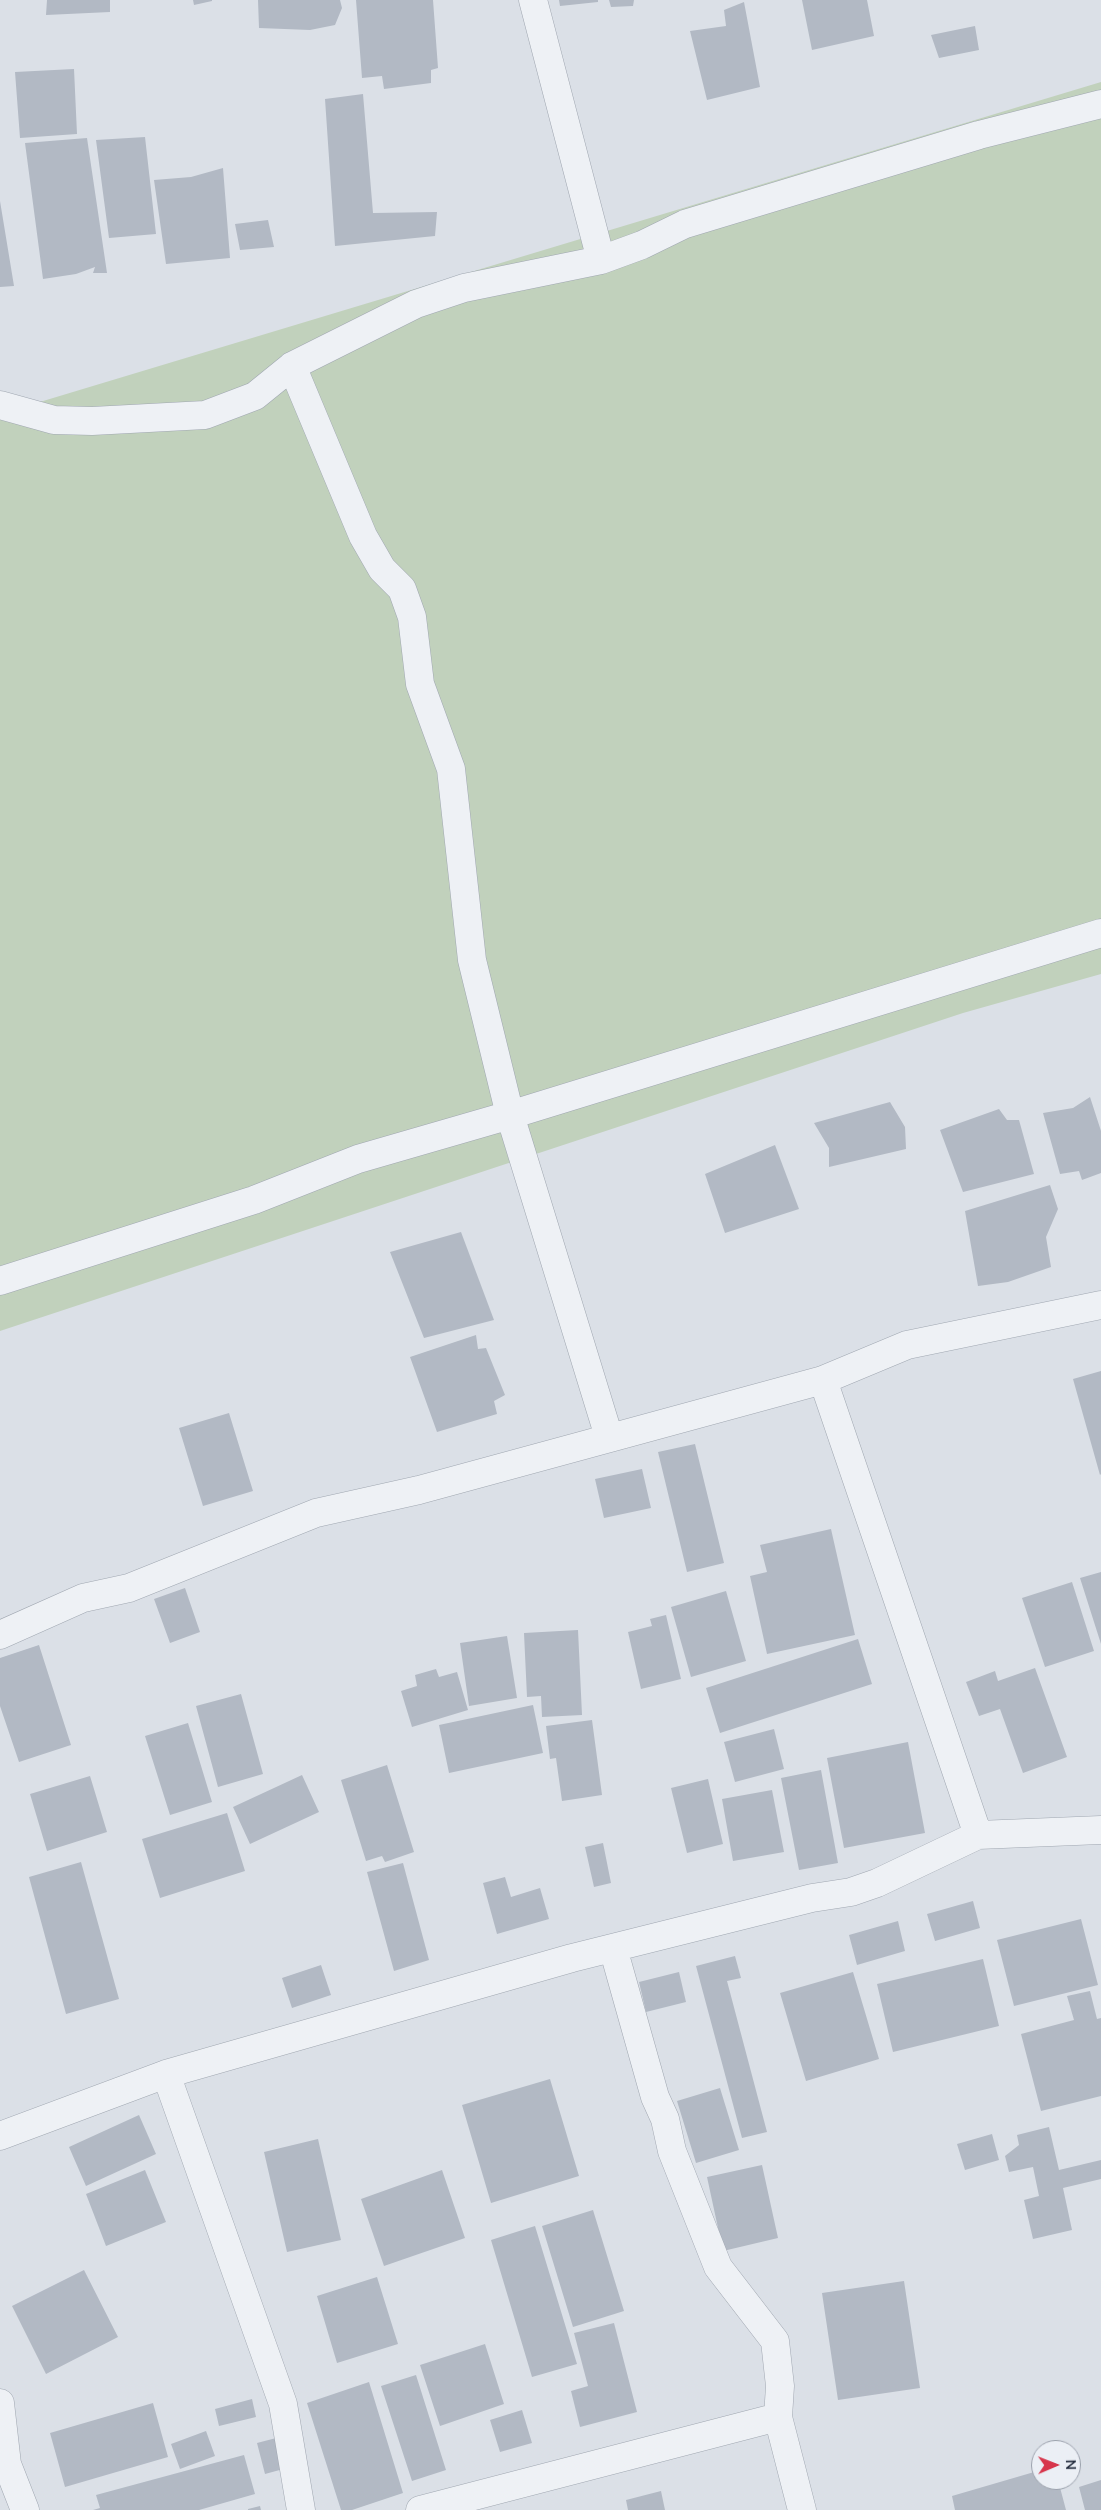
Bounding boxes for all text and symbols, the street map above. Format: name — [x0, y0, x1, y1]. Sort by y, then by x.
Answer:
north arrow — [1031, 2440, 1081, 2490]
text: N — [1061, 2459, 1080, 2470]

